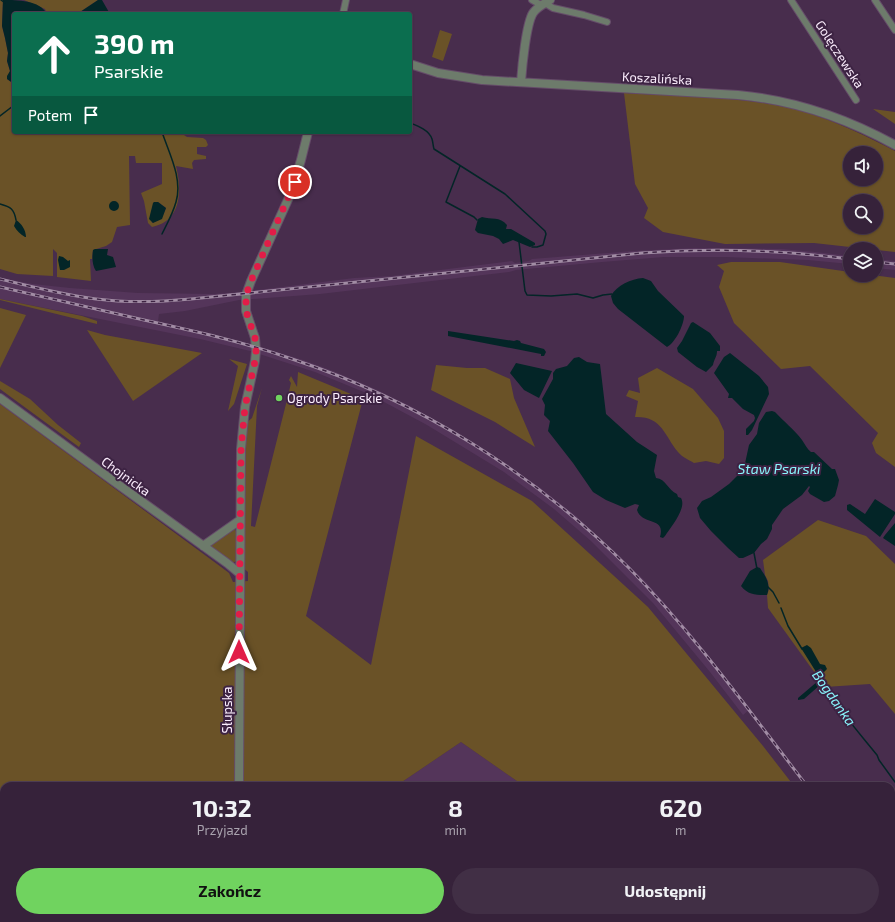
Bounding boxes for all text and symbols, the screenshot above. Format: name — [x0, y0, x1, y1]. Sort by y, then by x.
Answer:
street label: Golęczewska — [812, 17, 868, 91]
text: 390 m — [94, 26, 175, 60]
icon: ahead — [28, 28, 80, 80]
text: Psarskie — [94, 60, 163, 82]
street label: Koszalińska — [621, 68, 693, 88]
icon: arrive — [80, 104, 102, 126]
text: Potem — [28, 106, 72, 124]
map controls — [843, 146, 883, 282]
button: sound — [843, 146, 883, 186]
pin — [278, 165, 312, 199]
icon: arrive — [284, 171, 306, 193]
button: search — [843, 194, 883, 234]
button: layers — [843, 242, 883, 282]
place label: Ogrody Psarskie — [287, 390, 382, 406]
marker: Ogrody Psarskie — [274, 393, 284, 403]
street label: Chojnicka — [98, 453, 154, 499]
water label: Staw Psarski — [738, 460, 821, 477]
position arrow — [218, 631, 260, 673]
water label: Bogdanka — [809, 667, 860, 729]
street label: Słupska — [219, 687, 235, 733]
text: 10:32 — [193, 793, 252, 822]
text: 8 — [448, 793, 463, 822]
text: 620 — [659, 793, 702, 822]
text: Przyjazd — [197, 822, 248, 838]
text: min — [444, 822, 467, 838]
text: m — [675, 822, 686, 838]
button: Zakończ — [16, 868, 444, 914]
button: Udostępnij — [452, 868, 879, 914]

